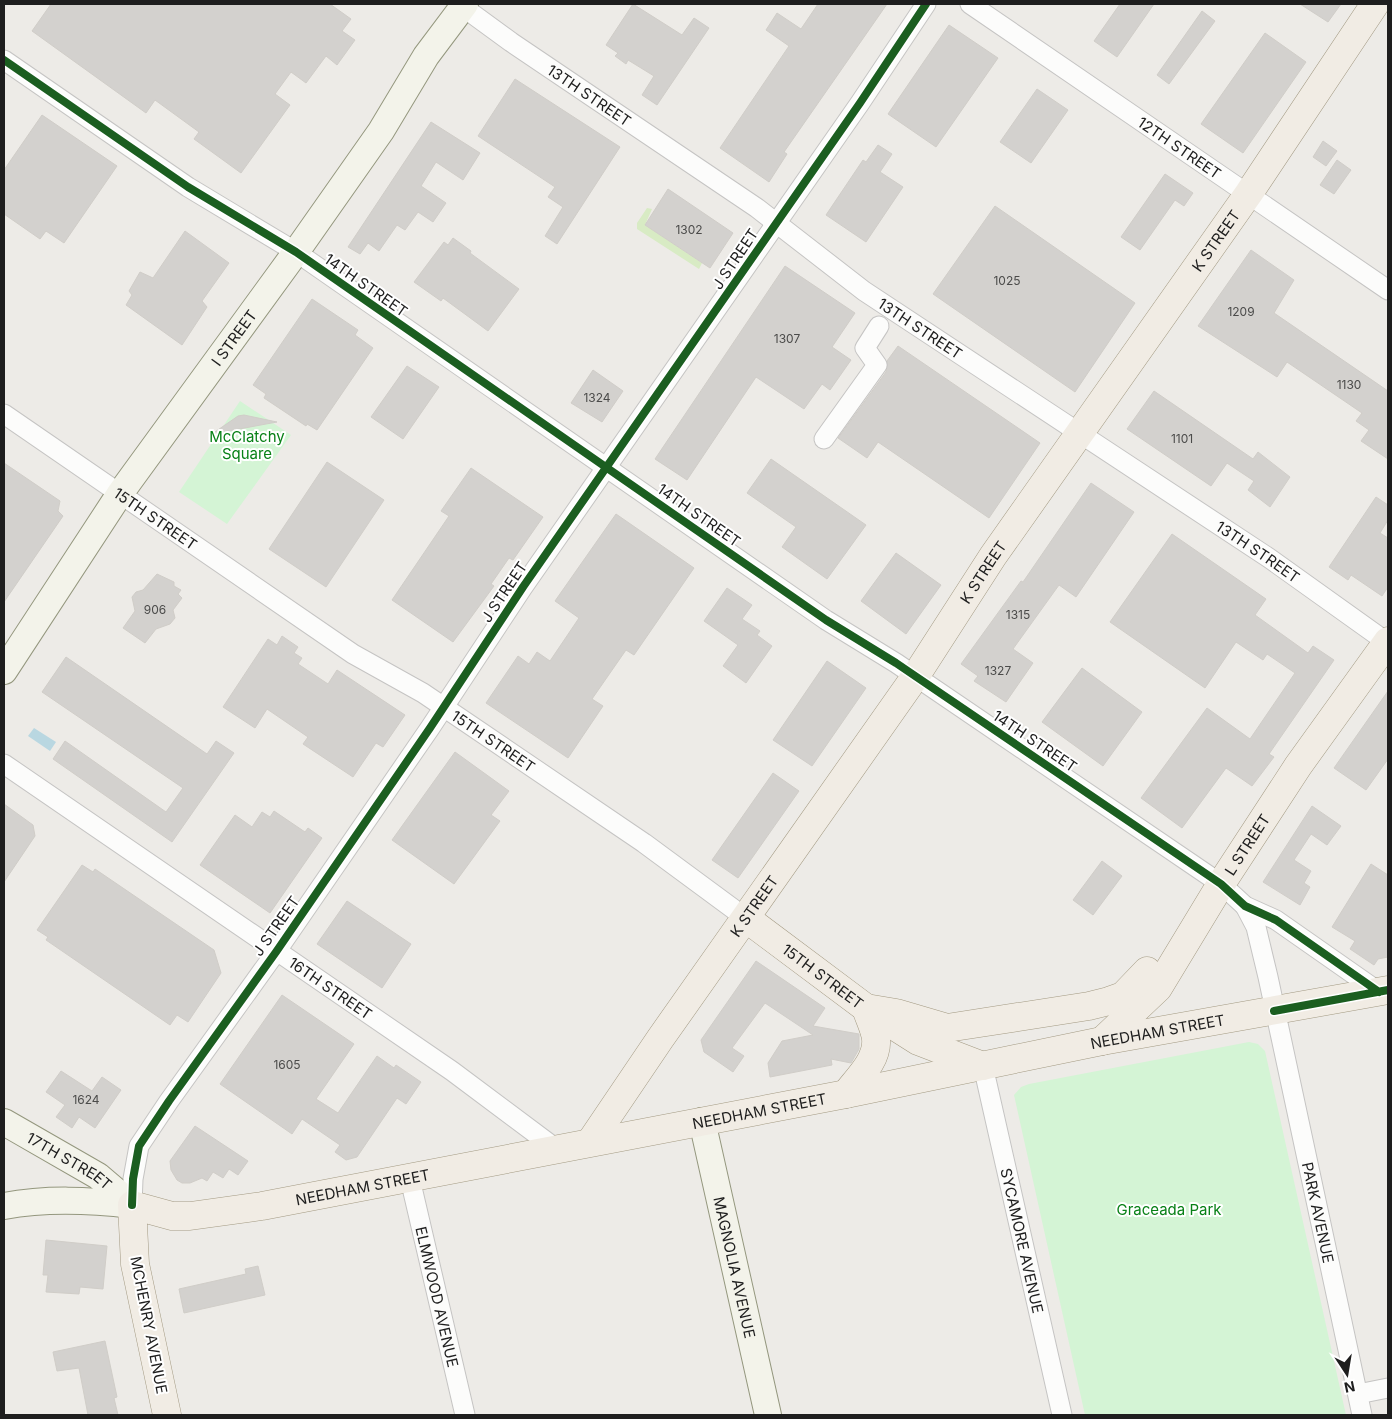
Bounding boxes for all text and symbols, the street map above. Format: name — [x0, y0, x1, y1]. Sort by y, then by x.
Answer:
street label: 13TH STREET — [544, 60, 635, 130]
street label: 12TH STREET — [1134, 112, 1225, 183]
street label: K STREET — [1187, 206, 1244, 275]
house number: 1302 — [675, 222, 703, 237]
street label: J STREET — [708, 225, 762, 293]
street label: 14TH STREET — [321, 249, 411, 321]
house number: 1025 — [993, 273, 1021, 288]
street label: 13TH STREET — [874, 293, 966, 363]
house number: 1209 — [1227, 304, 1255, 319]
street label: I STREET — [207, 306, 260, 369]
house number: 1307 — [774, 331, 800, 346]
house number: 1130 — [1337, 377, 1361, 392]
house number: 1324 — [583, 390, 611, 405]
park label: McClatchy Square — [209, 427, 285, 463]
house number: 1101 — [1171, 431, 1193, 446]
street label: 14TH STREET — [654, 479, 744, 551]
street label: 15TH STREET — [110, 483, 201, 554]
street label: 13TH STREET — [1213, 516, 1304, 587]
street label: K STREET — [956, 537, 1010, 607]
street label: J STREET — [477, 558, 531, 626]
house number: 906 — [144, 602, 166, 617]
house number: 1315 — [1006, 607, 1030, 622]
house number: 1327 — [985, 663, 1011, 678]
street label: 15TH STREET — [448, 706, 539, 776]
street label: 14TH STREET — [989, 706, 1081, 776]
street label: L STREET — [1220, 810, 1274, 879]
street label: K STREET — [726, 871, 782, 940]
street label: J STREET — [248, 892, 304, 960]
street label: 15TH STREET — [779, 939, 868, 1013]
street label: 16TH STREET — [285, 953, 376, 1023]
street label: NEEDHAM STREET — [1089, 1010, 1226, 1053]
house number: 1605 — [273, 1057, 301, 1072]
street label: NEEDHAM STREET — [691, 1088, 828, 1133]
house number: 1624 — [72, 1092, 100, 1107]
street label: 17TH STREET — [23, 1128, 116, 1193]
street label: PARK AVENUE — [1298, 1160, 1339, 1265]
street label: NEEDHAM STREET — [294, 1165, 431, 1209]
street label: SYCAMORE AVENUE — [997, 1166, 1048, 1315]
street label: MAGNOLIA AVENUE — [710, 1195, 760, 1340]
park label: Graceada Park — [1116, 1200, 1222, 1219]
street label: ELMWOOD AVENUE — [412, 1225, 463, 1369]
street label: MCHENRY AVENUE — [126, 1255, 172, 1395]
north arrow — [1322, 1349, 1372, 1399]
text: N — [1343, 1378, 1357, 1397]

